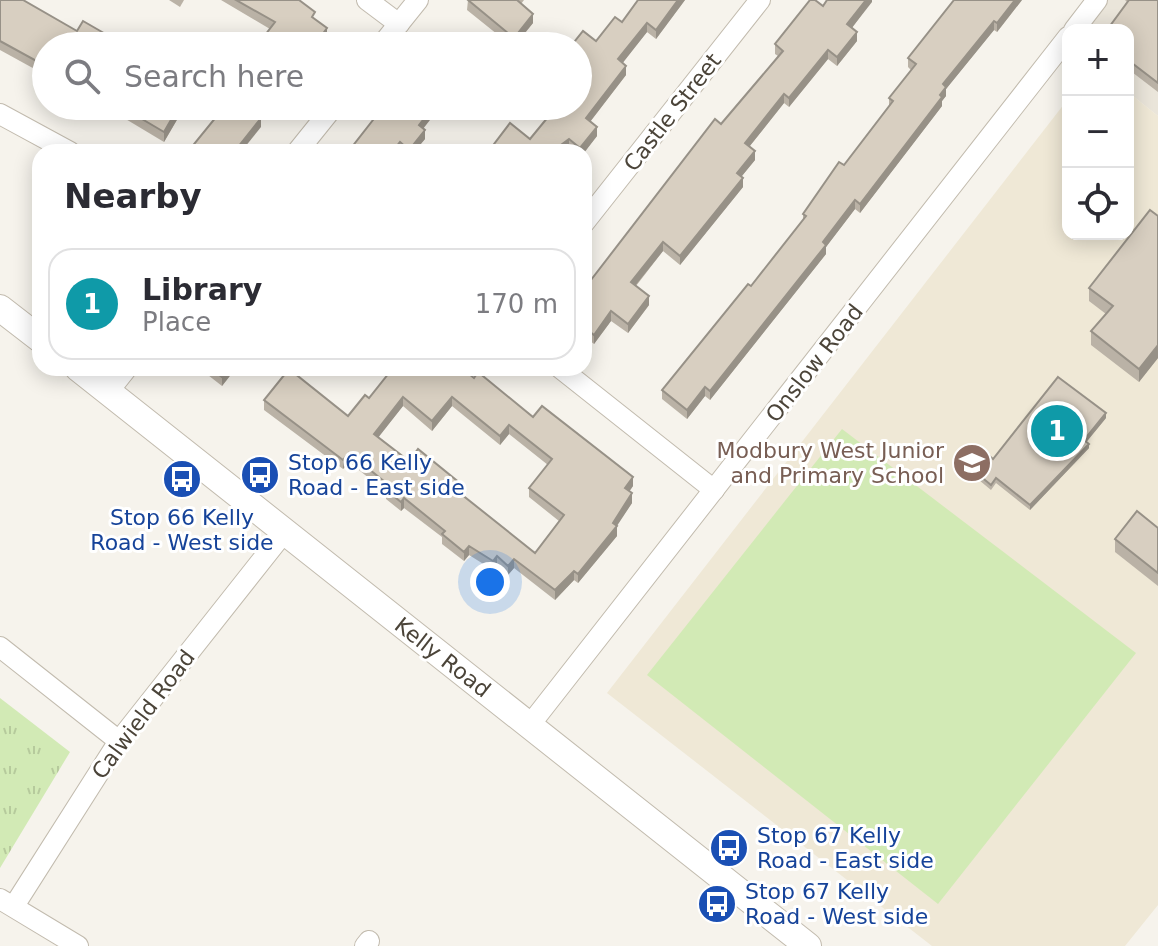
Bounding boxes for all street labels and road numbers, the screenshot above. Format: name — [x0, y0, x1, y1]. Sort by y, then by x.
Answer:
street label: Castle Street — [619, 48, 726, 176]
street label: Onslow Road — [761, 299, 868, 427]
street label: Kelly Road — [390, 612, 495, 702]
street label: Calwield Road — [87, 645, 200, 784]

